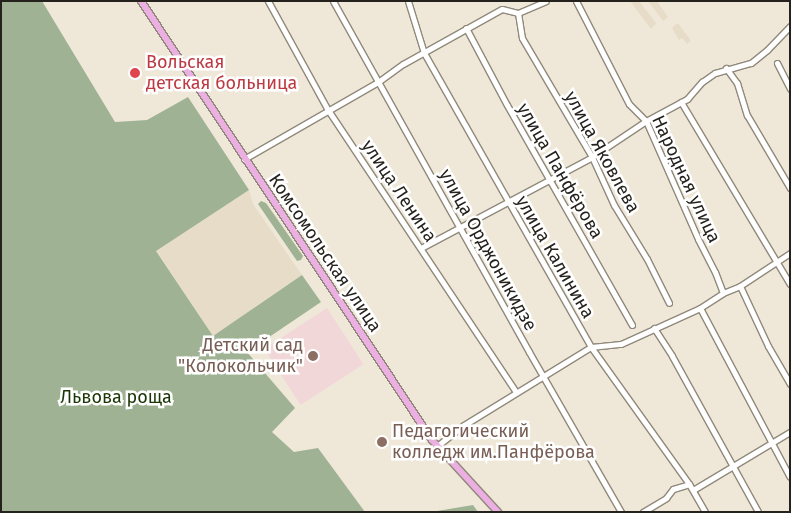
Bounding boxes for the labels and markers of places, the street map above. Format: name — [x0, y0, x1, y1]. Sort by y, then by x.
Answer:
place label: Вольская детская больница — [146, 52, 297, 94]
marker: Вольская детская больница — [128, 66, 142, 80]
place label: Детский сад "Колокольчик" — [178, 335, 303, 378]
marker: Детский сад "Колокольчик" — [307, 350, 319, 362]
place label: Педагогический колледж им.Панфёрова — [392, 421, 595, 464]
marker: Педагогический колледж им.Панфёрова — [376, 436, 388, 448]

